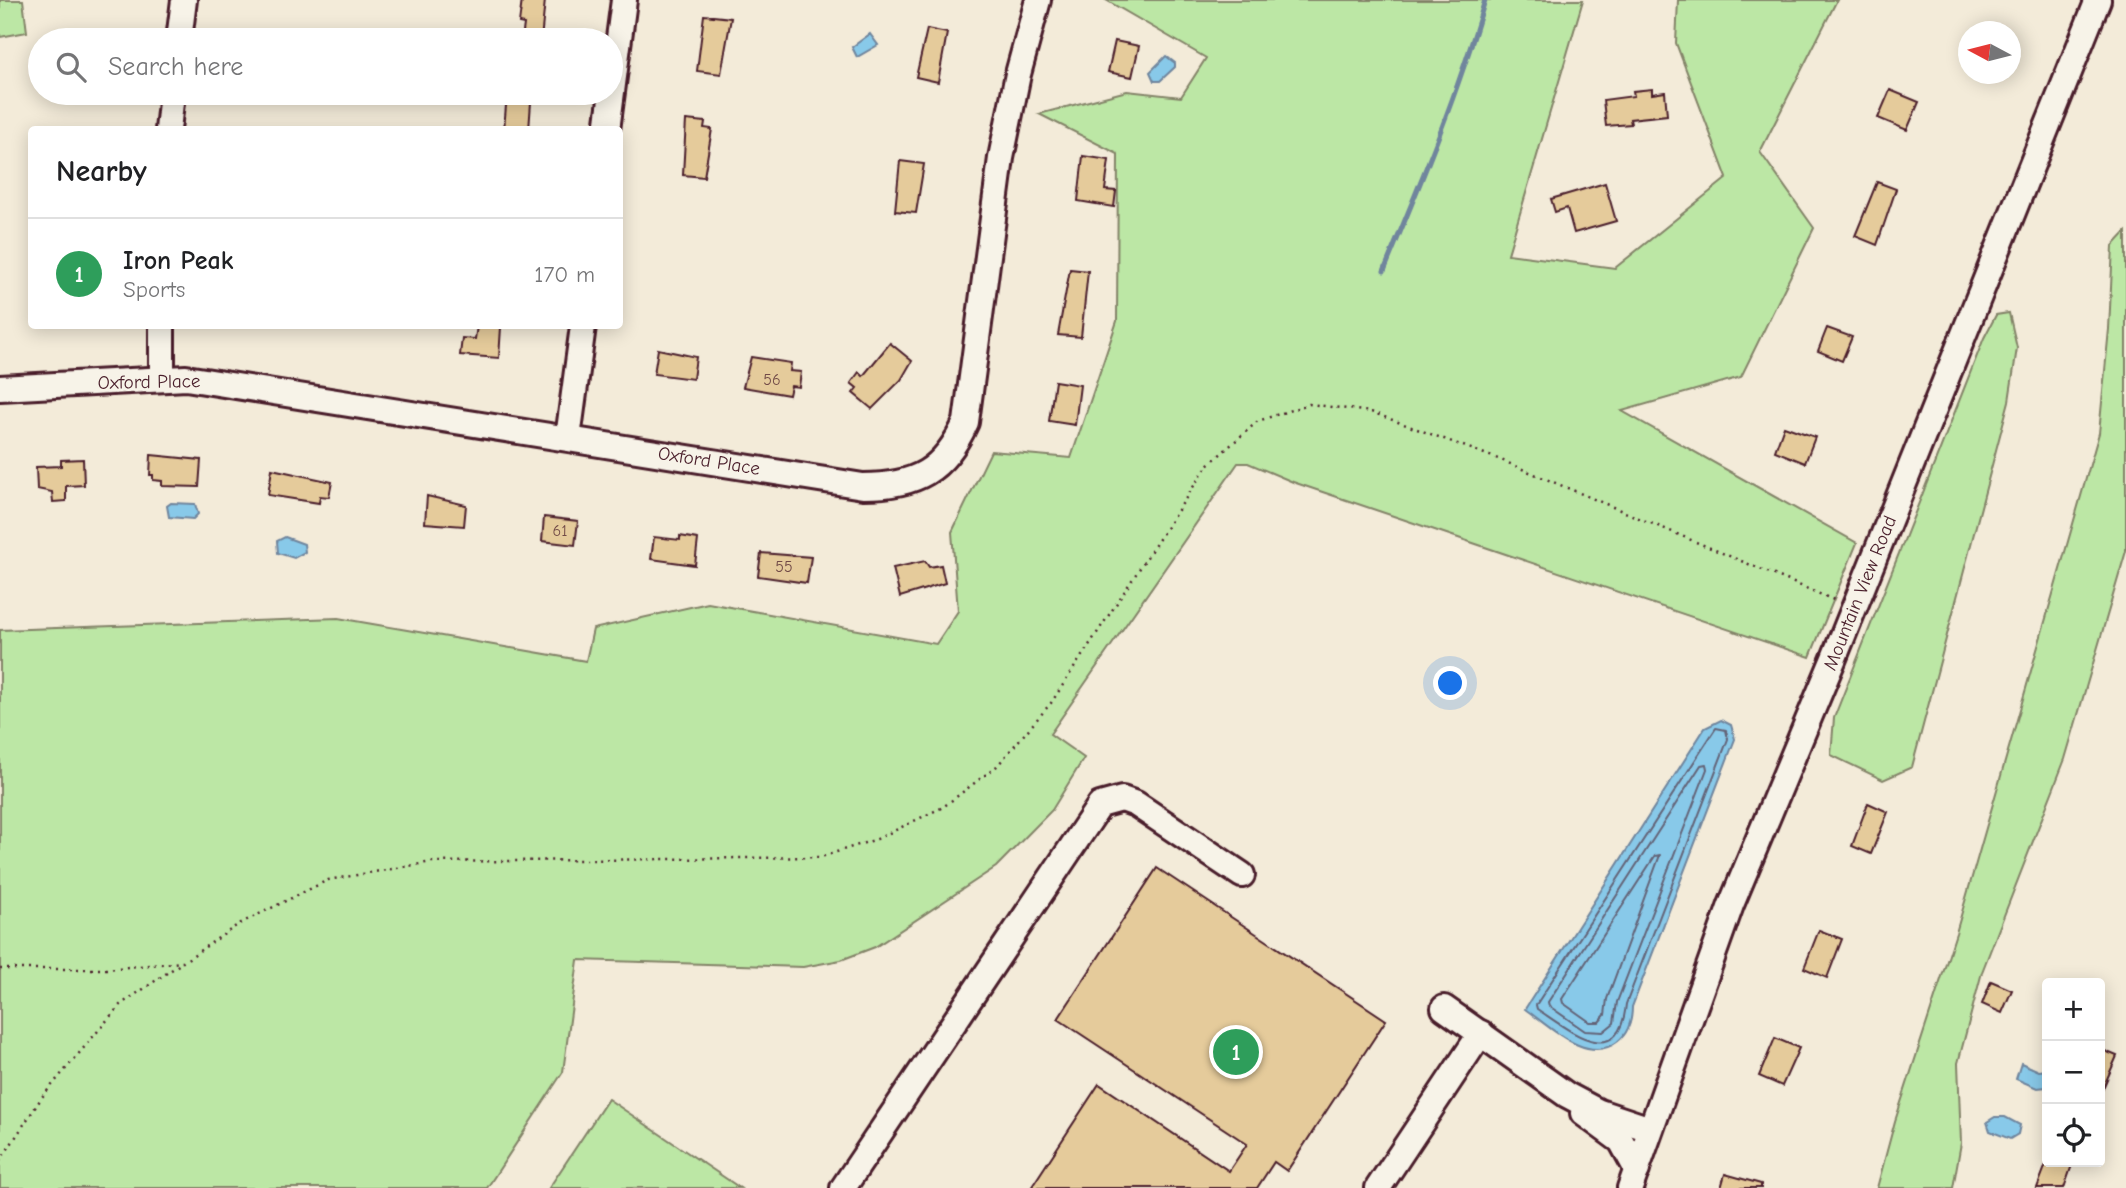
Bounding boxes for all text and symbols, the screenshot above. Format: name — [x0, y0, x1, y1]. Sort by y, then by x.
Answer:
north arrow — [1958, 21, 2021, 84]
search box — [28, 28, 623, 105]
icon: search — [52, 48, 90, 86]
text: Search here — [108, 52, 243, 82]
text: Nearby — [56, 154, 147, 189]
text: Iron Peak — [123, 246, 233, 276]
text: 1 — [74, 261, 84, 288]
text: 170 m — [534, 261, 595, 288]
text: Sports — [123, 276, 185, 303]
street label: Oxford Place — [97, 370, 201, 394]
house number: 56 — [763, 371, 781, 389]
street label: Oxford Place — [656, 442, 762, 480]
street label: Mountain View Road — [1819, 512, 1901, 674]
house number: 61 — [552, 522, 568, 540]
house number: 55 — [775, 558, 793, 576]
your location — [1433, 666, 1467, 700]
map controls — [2042, 978, 2105, 1167]
button: + — [2042, 978, 2105, 1041]
pin: 1 — [1213, 1026, 1259, 1078]
button: − — [2042, 1041, 2105, 1104]
button: locate — [2042, 1104, 2105, 1167]

